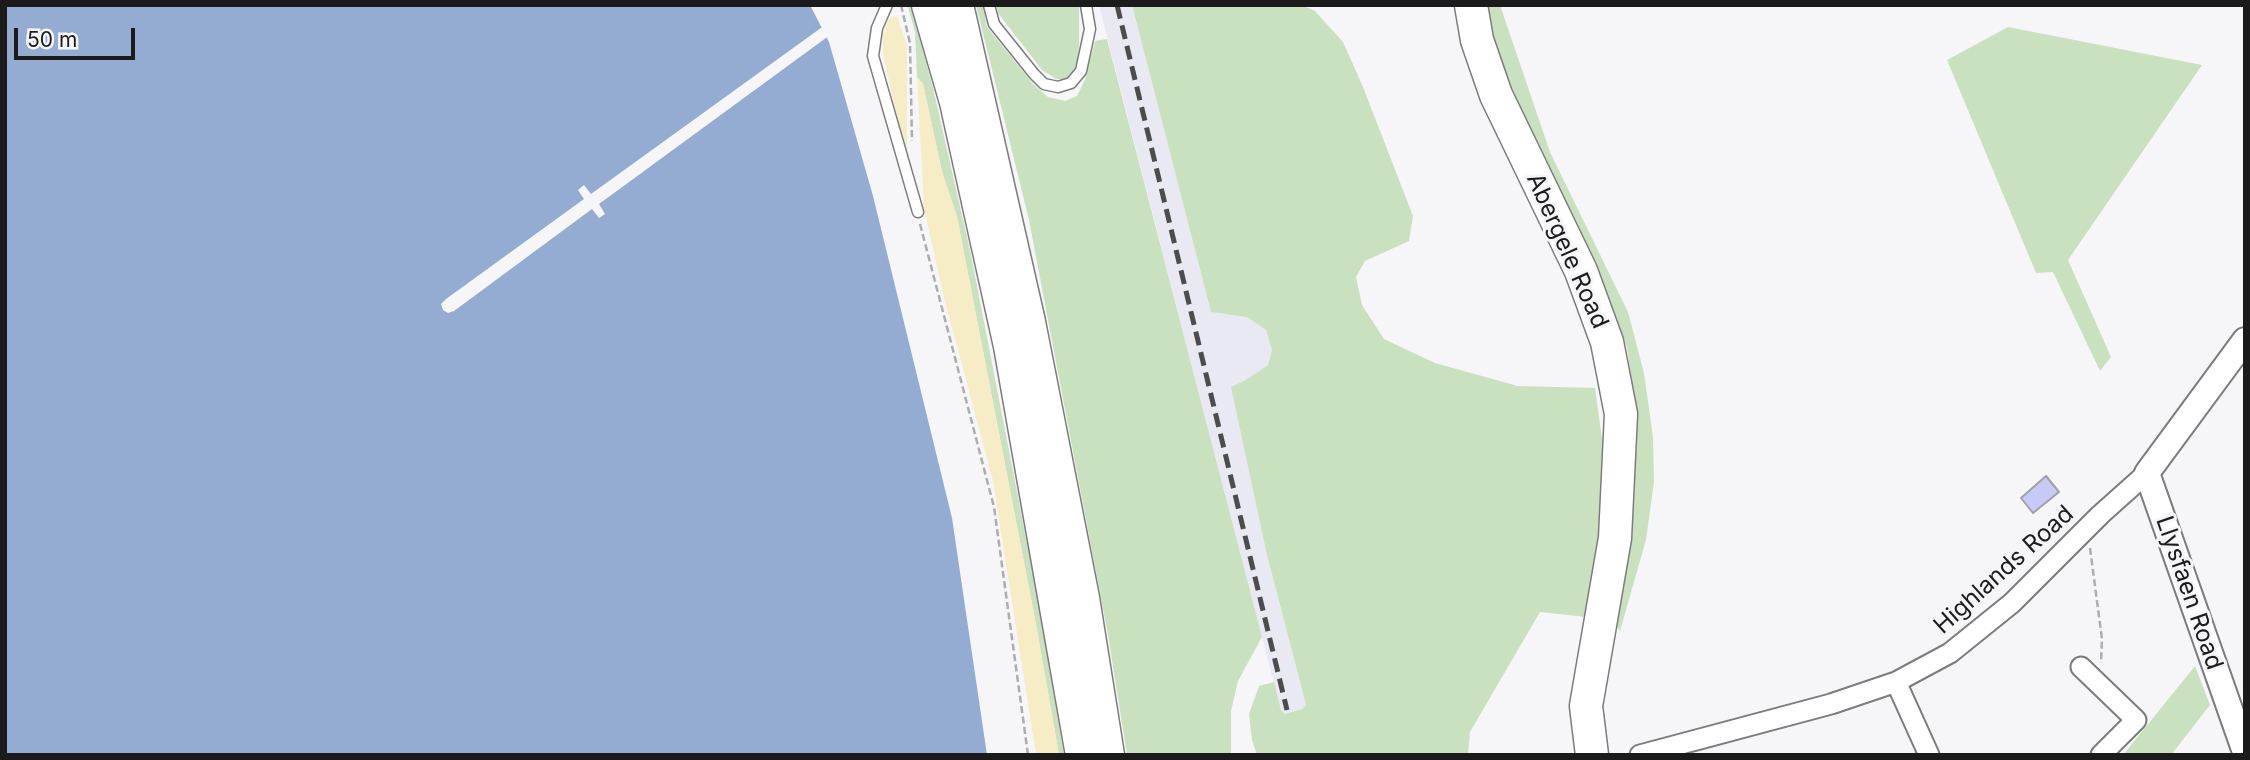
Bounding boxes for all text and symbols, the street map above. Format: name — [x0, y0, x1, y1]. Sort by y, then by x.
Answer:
scale bar — [18, 14, 138, 58]
text: 50 m — [27, 27, 77, 52]
street label: Abergele Road — [1520, 169, 1614, 333]
street label: Highlands Road — [1928, 500, 2080, 640]
street label: Llysfaen Road — [2149, 512, 2229, 674]

